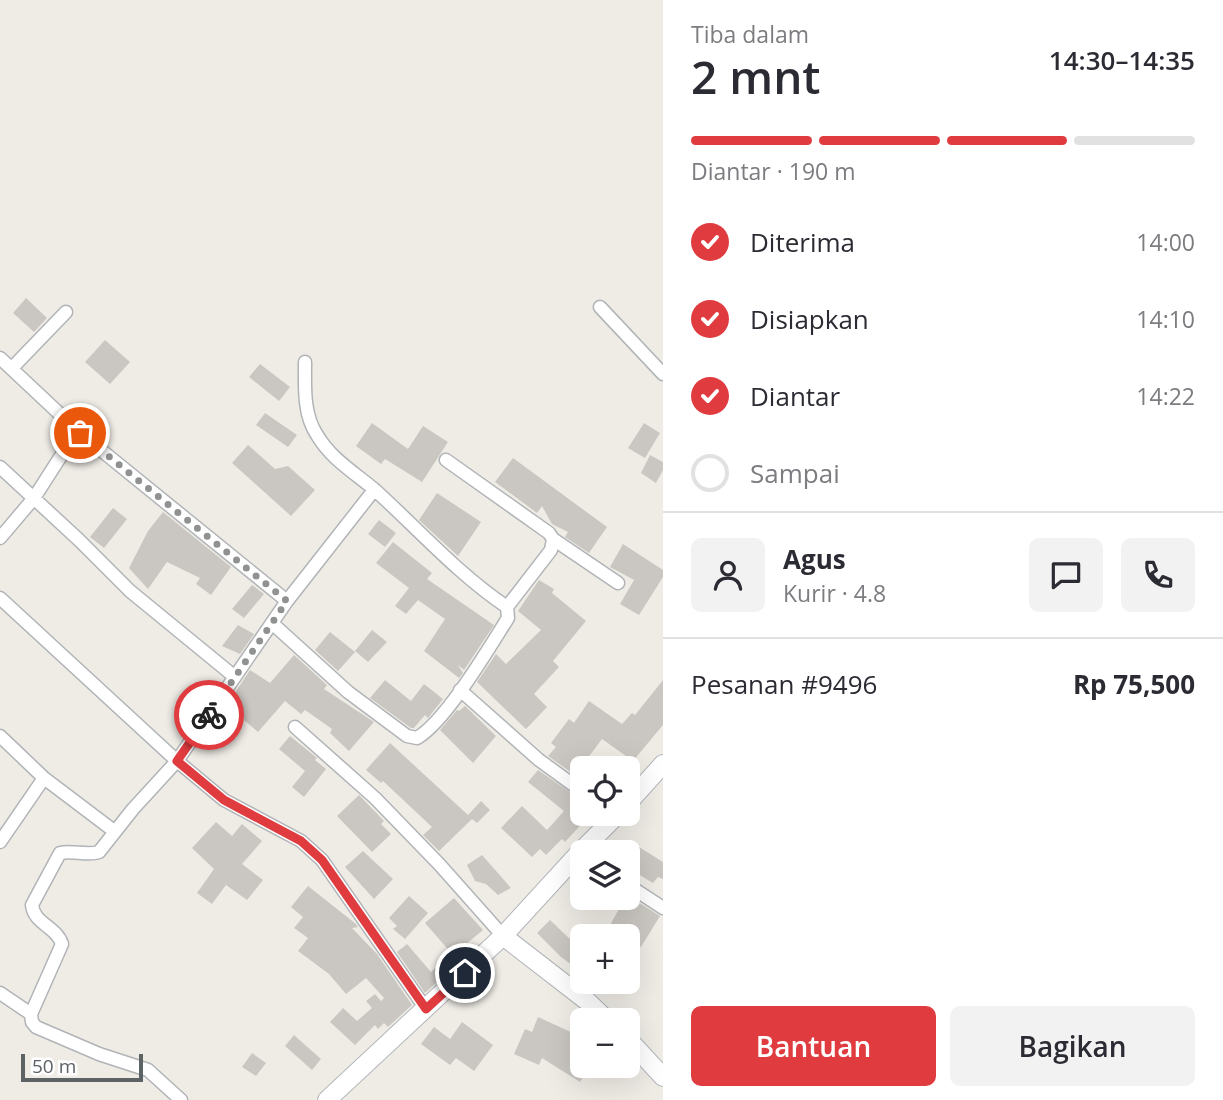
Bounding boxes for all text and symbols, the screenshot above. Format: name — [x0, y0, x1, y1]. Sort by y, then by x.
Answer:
text: Tiba dalam — [691, 18, 809, 50]
text: 14:30–14:35 — [1049, 42, 1195, 78]
text: 2 mnt — [691, 45, 821, 107]
text: Diantar · 190 m — [691, 155, 855, 187]
icon: check — [691, 223, 729, 261]
text: Diterima — [750, 224, 855, 260]
text: 14:00 — [1136, 226, 1195, 258]
icon: check — [691, 300, 729, 338]
text: Disiapkan — [750, 301, 869, 337]
text: 14:10 — [1136, 303, 1195, 335]
icon: check — [691, 377, 729, 415]
text: Diantar — [750, 378, 840, 414]
text: 14:22 — [1136, 380, 1195, 412]
pin — [50, 403, 110, 463]
icon: bag — [61, 414, 99, 452]
text: Sampai — [750, 455, 840, 491]
button: person — [691, 538, 765, 612]
button: chat — [1029, 538, 1103, 612]
button: phone — [1121, 538, 1195, 612]
text: Agus — [783, 541, 846, 577]
text: Kurir · 4.8 — [783, 577, 886, 609]
text: Pesanan #9496 — [691, 666, 877, 702]
text: Rp 75,500 — [1073, 666, 1195, 702]
courier — [174, 680, 244, 750]
icon: bike — [190, 696, 228, 734]
map controls — [570, 756, 640, 1078]
button: locate — [570, 756, 640, 826]
button: layers — [570, 840, 640, 910]
button: + — [570, 924, 640, 994]
pin — [435, 943, 495, 1003]
icon: home — [446, 954, 484, 992]
button: Bantuan — [691, 1006, 936, 1086]
button: Bagikan — [950, 1006, 1195, 1086]
button: − — [570, 1008, 640, 1078]
scale bar — [21, 1051, 144, 1083]
text: 50 m — [32, 1053, 76, 1079]

